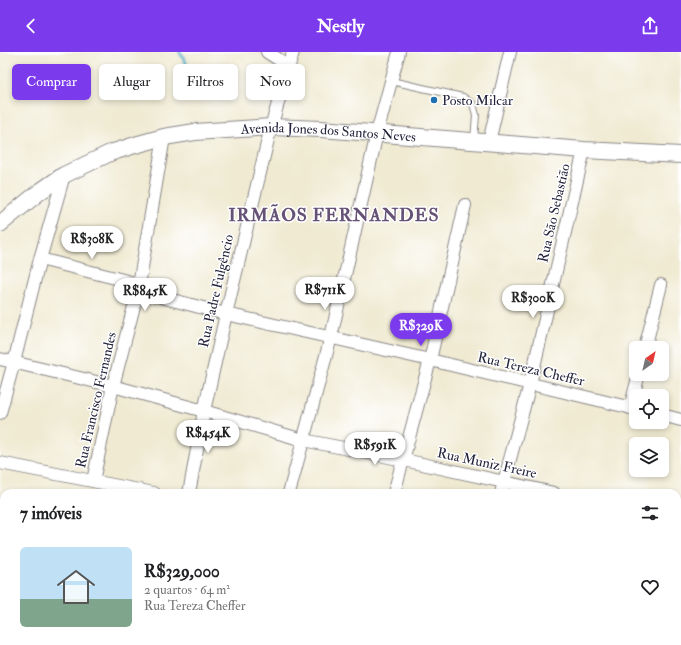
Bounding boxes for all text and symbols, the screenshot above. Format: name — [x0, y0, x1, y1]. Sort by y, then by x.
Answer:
icon: back — [20, 15, 42, 37]
text: Nestly — [317, 15, 364, 38]
icon: share — [639, 15, 661, 37]
chip: Comprar — [12, 64, 91, 100]
chip: Alugar — [99, 64, 165, 100]
chip: Filtros — [173, 64, 238, 100]
chip: Novo — [246, 64, 305, 100]
place label: Posto Milcar — [442, 92, 514, 109]
marker: Posto Milcar — [429, 95, 439, 105]
street label: Avenida Jones dos Santos Neves — [239, 118, 417, 145]
street label: Rua São Sebastião — [534, 162, 574, 264]
district label: IRMÃOS FERNANDES — [228, 203, 440, 227]
pin: R$308K — [59, 226, 125, 260]
text: R$308K — [70, 231, 114, 247]
street label: Rua Padre Fulgêncio — [195, 233, 237, 349]
pin: R$711K — [292, 277, 358, 311]
pin: R$845K — [112, 278, 178, 312]
text: R$711K — [305, 282, 346, 298]
text: R$845K — [123, 283, 167, 299]
pin: R$300K — [500, 285, 566, 319]
text: R$300K — [511, 290, 555, 306]
pin: R$329K — [388, 313, 454, 347]
text: R$329K — [399, 318, 443, 334]
street label: Rua Francisco Fernandes — [72, 330, 120, 470]
north arrow — [629, 341, 669, 381]
map controls — [629, 341, 669, 477]
street label: Rua Tereza Cheffer — [476, 348, 587, 390]
button: locate — [629, 389, 669, 429]
pin: R$454K — [175, 420, 241, 454]
text: R$454K — [185, 425, 231, 441]
pin: R$591K — [342, 432, 408, 466]
text: R$591K — [354, 437, 396, 453]
button: layers — [629, 437, 669, 477]
street label: Rua Muniz Freire — [436, 444, 538, 482]
icon: filters — [639, 502, 661, 524]
text: 7 imóveis — [20, 503, 82, 524]
text: R$329,000 — [144, 561, 220, 582]
icon: home — [52, 563, 100, 611]
icon: heart — [639, 576, 661, 598]
text: 2 quartos · 64 m² — [144, 582, 230, 598]
text: Rua Tereza Cheffer — [144, 598, 246, 614]

